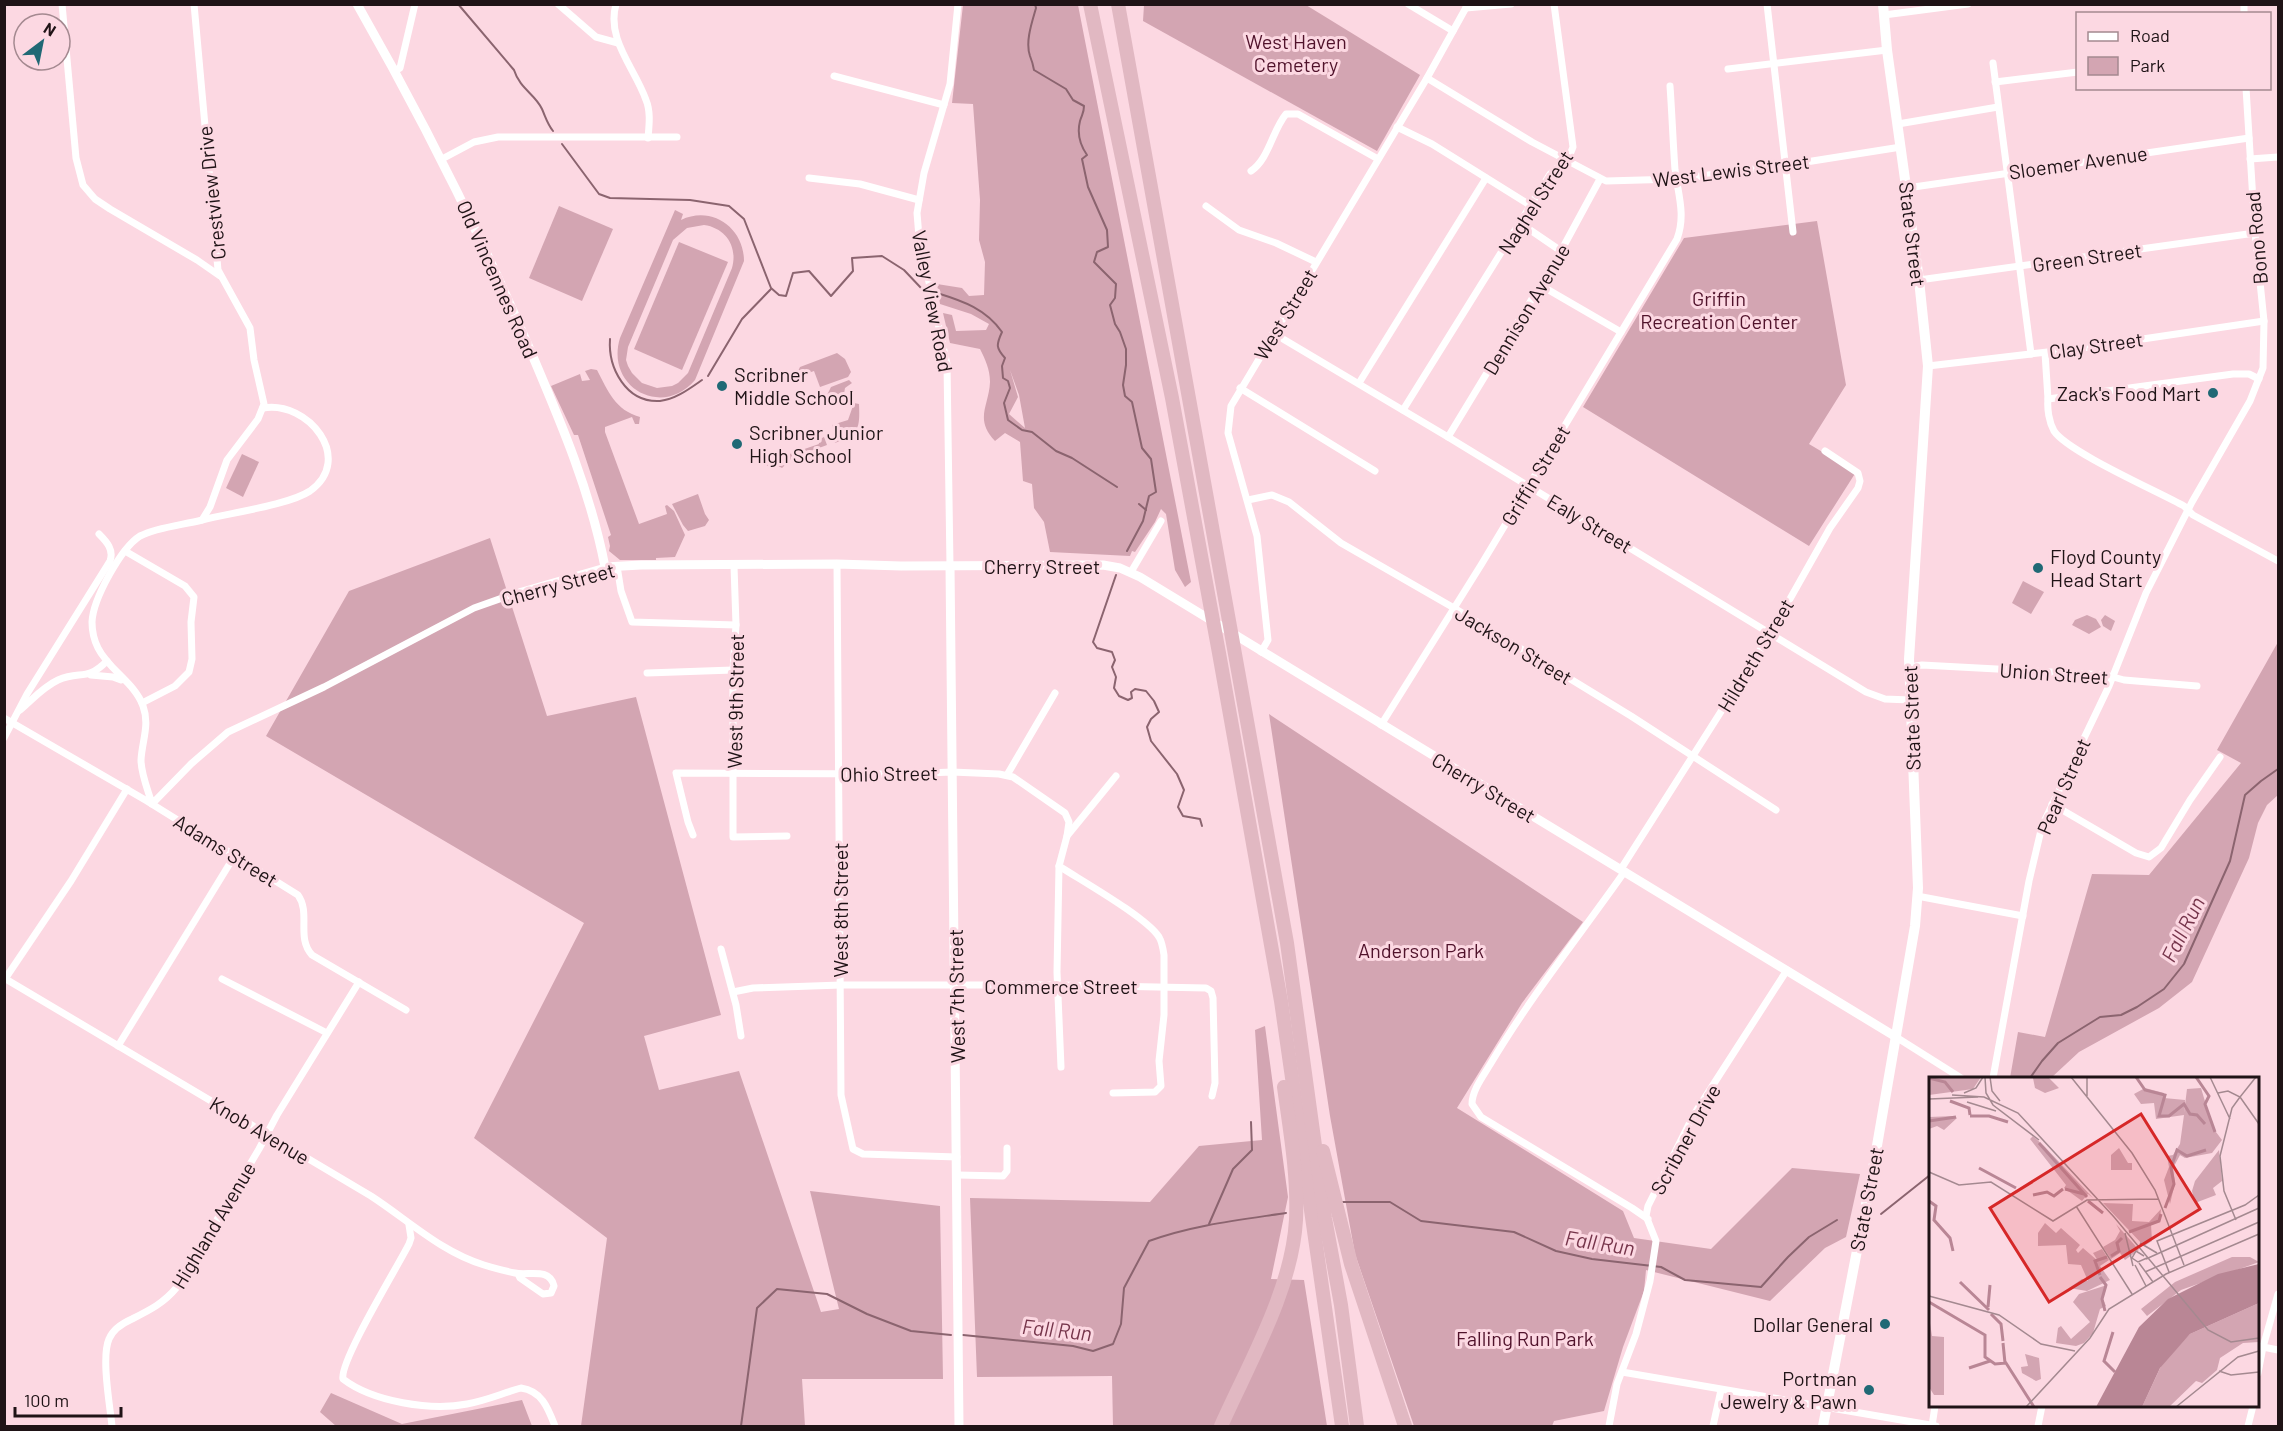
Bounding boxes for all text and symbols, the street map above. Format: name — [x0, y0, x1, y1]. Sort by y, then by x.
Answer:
north arrow — [12, 12, 72, 72]
legend — [2076, 12, 2271, 90]
text: N — [41, 18, 60, 40]
text: Road — [2130, 24, 2170, 46]
park label: West Haven Cemetery — [1245, 29, 1347, 76]
text: Park — [2130, 54, 2165, 76]
street label: Crestview Drive — [192, 125, 230, 261]
street label: Sloemer Avenue — [2007, 140, 2149, 184]
street label: Naghel Street — [1493, 146, 1577, 258]
street label: West Lewis Street — [1651, 148, 1811, 192]
street label: State Street — [1895, 180, 1931, 288]
street label: Bono Road — [2240, 191, 2272, 285]
street label: Old Vincennes Road — [452, 196, 544, 362]
street label: Valley View Road — [908, 228, 958, 374]
street label: Green Street — [2031, 237, 2143, 277]
street label: Dennison Avenue — [1477, 239, 1575, 379]
street label: West Street — [1248, 264, 1322, 364]
park label: Griffin Recreation Center — [1640, 286, 1798, 333]
street label: Clay Street — [2047, 327, 2145, 363]
place label: Scribner Middle School — [734, 362, 854, 409]
marker: Scribner Middle School — [715, 379, 729, 393]
place label: Zack's Food Mart — [2057, 381, 2201, 405]
marker: Zack's Food Mart — [2206, 386, 2220, 400]
place label: Scribner Junior High School — [749, 420, 883, 467]
street label: Griffin Street — [1496, 420, 1574, 530]
marker: Scribner Junior High School — [730, 437, 744, 451]
street label: Ealy Street — [1543, 488, 1637, 558]
place label: Floyd County Head Start — [2050, 544, 2161, 591]
street label: Cherry Street — [984, 554, 1100, 578]
street label: Cherry Street — [499, 557, 617, 611]
marker: Floyd County Head Start — [2031, 561, 2045, 575]
street label: Hildreth Street — [1712, 594, 1798, 716]
street label: Jackson Street — [1451, 601, 1577, 689]
street label: West 9th Street — [722, 633, 748, 769]
street label: Union Street — [1999, 657, 2109, 689]
street label: State Street — [1897, 665, 1925, 771]
street label: Pearl Street — [2031, 734, 2095, 838]
street label: Cherry Street — [1428, 747, 1540, 827]
street label: Ohio Street — [840, 760, 938, 786]
street label: Adams Street — [170, 809, 282, 891]
street label: West 8th Street — [828, 842, 852, 978]
water label: Fall Run — [2155, 892, 2209, 966]
street label: West 7th Street — [943, 929, 969, 1063]
park label: Anderson Park — [1358, 938, 1484, 962]
street label: Commerce Street — [984, 974, 1138, 998]
inset map — [1929, 1077, 2259, 1407]
street label: Scribner Drive — [1645, 1080, 1725, 1198]
street label: Knob Avenue — [206, 1091, 314, 1169]
street label: State Street — [1844, 1145, 1888, 1253]
street label: Highland Avenue — [166, 1157, 260, 1293]
water label: Fall Run — [1563, 1224, 1637, 1260]
place label: Dollar General — [1753, 1312, 1873, 1336]
water label: Fall Run — [1021, 1313, 1093, 1345]
marker: Dollar General — [1878, 1317, 1892, 1331]
park label: Falling Run Park — [1456, 1326, 1594, 1350]
place label: Portman Jewelry & Pawn — [1720, 1366, 1857, 1413]
scale bar — [15, 1380, 122, 1418]
marker: Portman Jewelry & Pawn — [1862, 1383, 1876, 1397]
text: 100 m — [24, 1389, 69, 1411]

